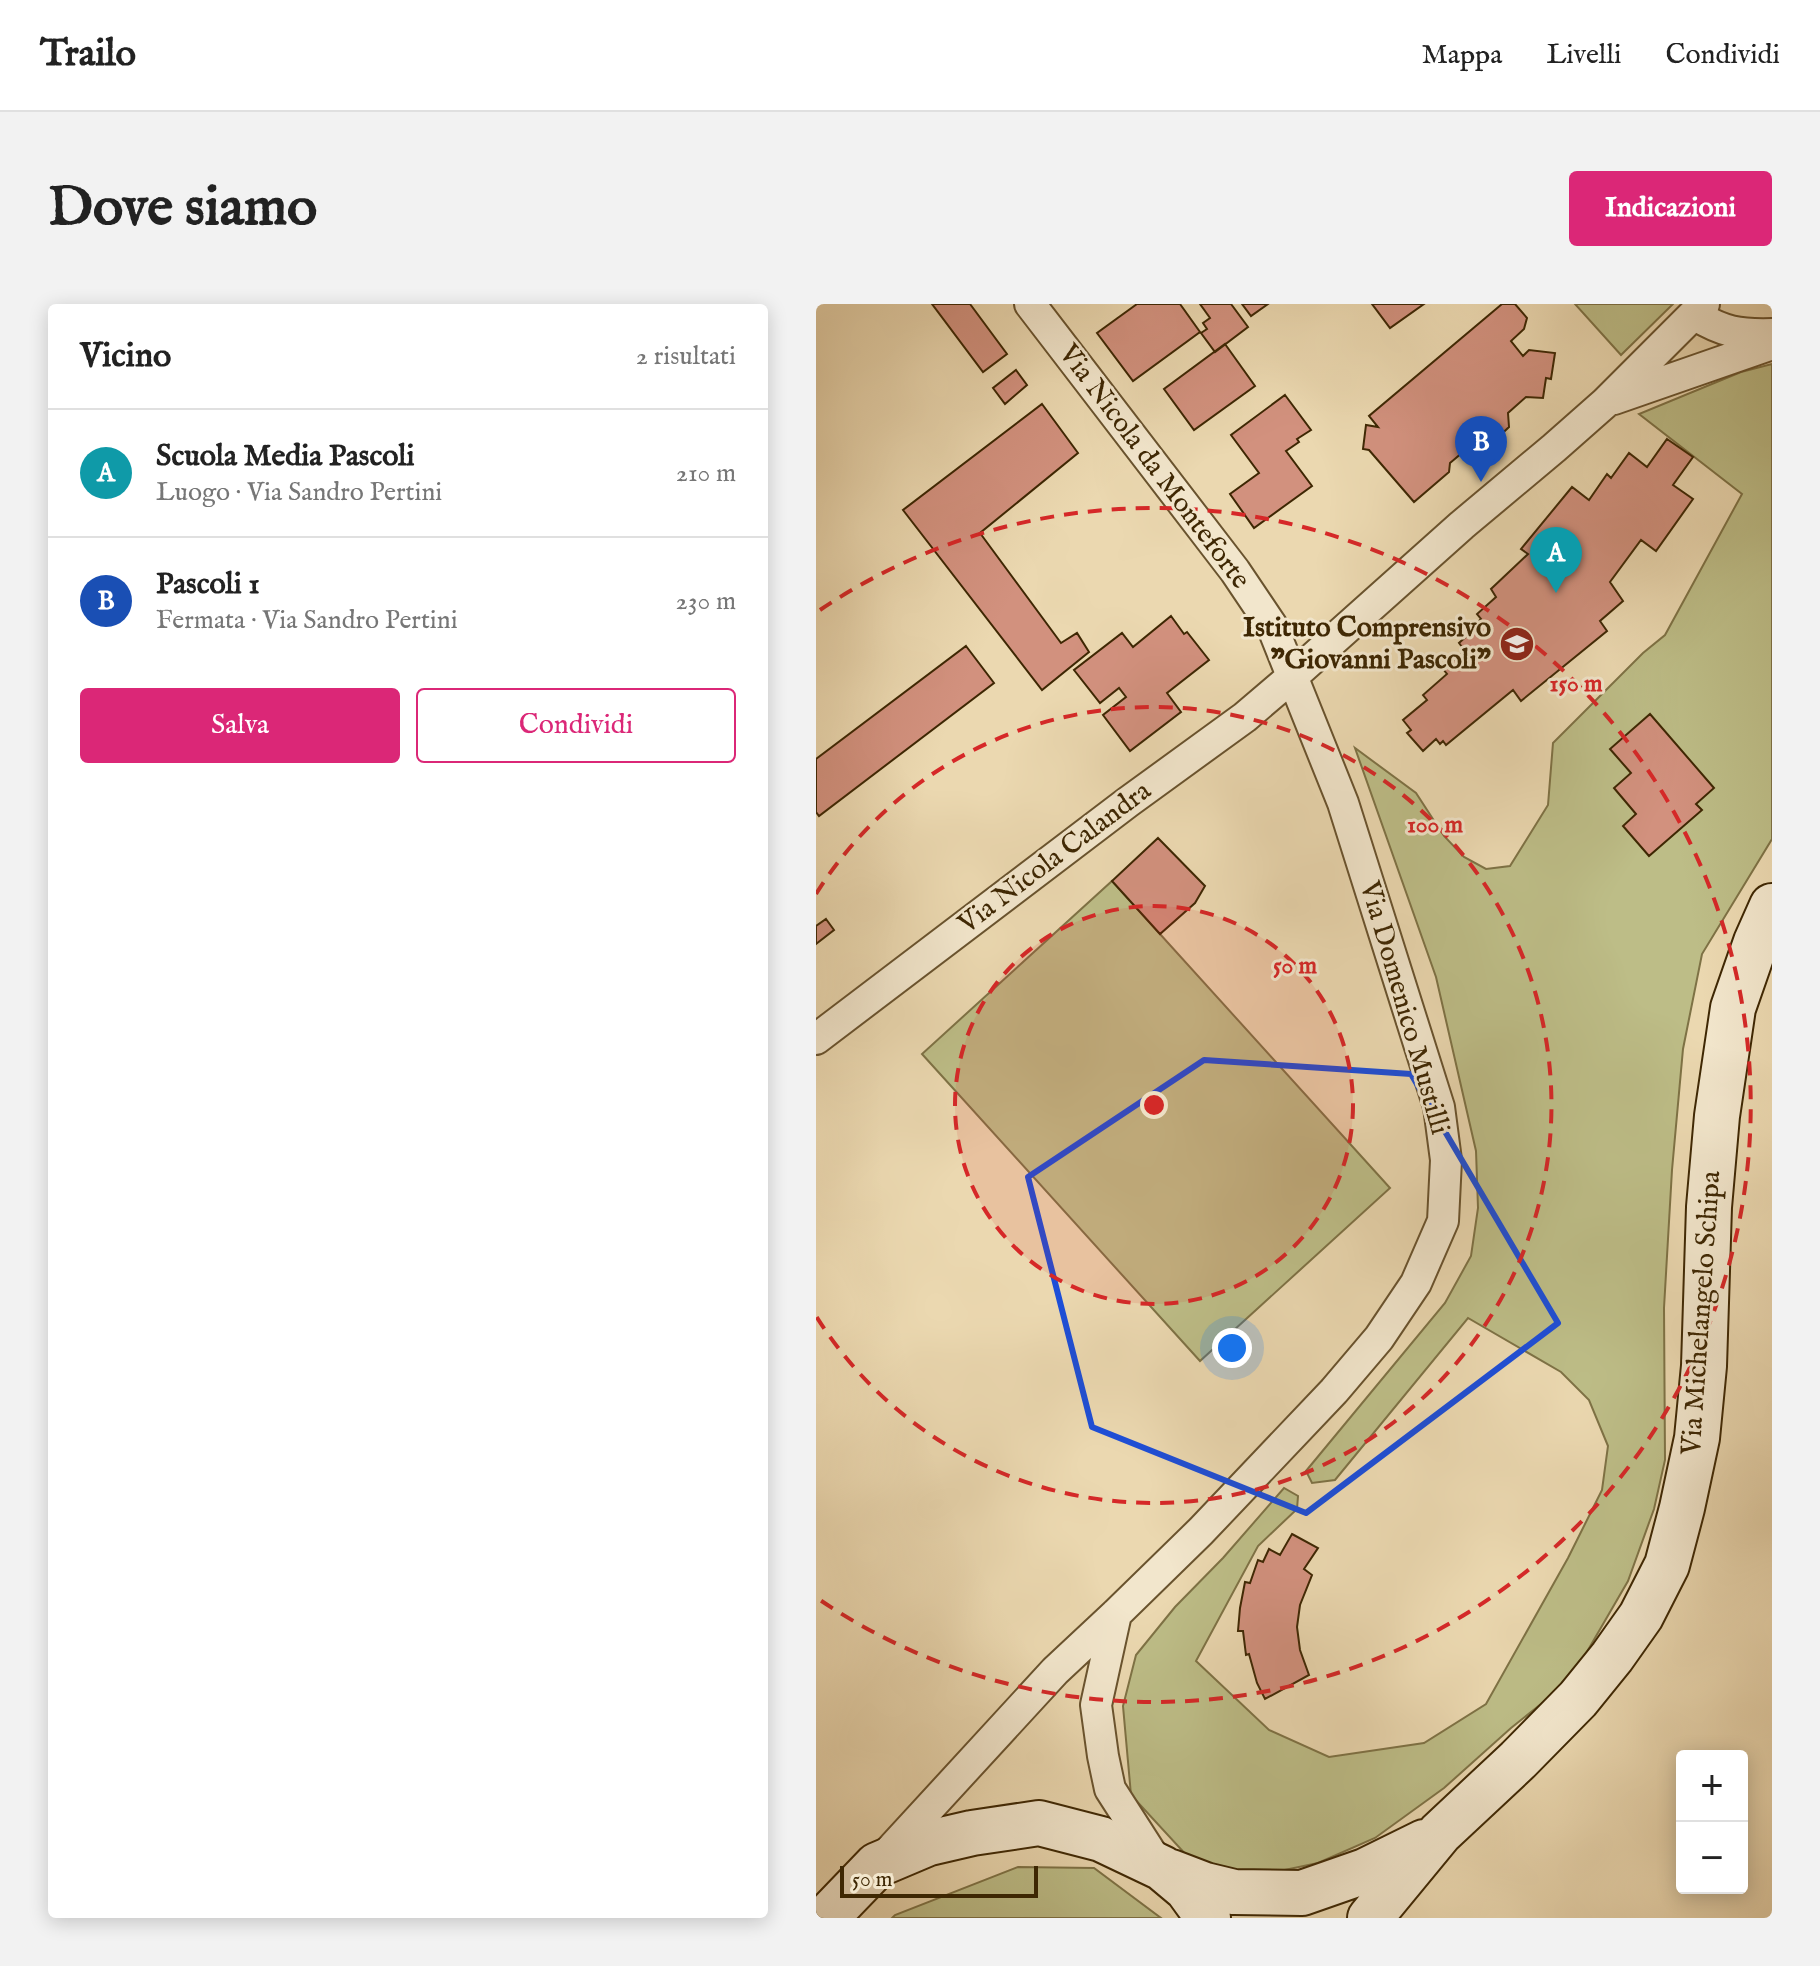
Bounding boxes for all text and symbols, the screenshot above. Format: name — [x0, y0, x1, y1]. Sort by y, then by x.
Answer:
text: Trailo — [40, 31, 136, 79]
text: Mappa — [1422, 38, 1502, 73]
text: Livelli — [1546, 38, 1622, 73]
text: Condividi — [1666, 38, 1780, 73]
button: Indicazioni — [1569, 171, 1772, 246]
text: Dove siamo — [48, 173, 317, 244]
text: Vicino — [80, 335, 171, 378]
street label: Via Nicola da Monteforte — [1050, 337, 1258, 596]
text: 2 risultati — [636, 340, 736, 373]
pin: B — [1455, 416, 1507, 482]
text: Scuola Media Pascoli — [156, 438, 415, 476]
text: A — [97, 457, 115, 490]
text: 210 m — [676, 457, 736, 490]
text: Luogo · Via Sandro Pertini — [156, 476, 442, 509]
pin: A — [1530, 527, 1582, 593]
text: Pascoli 1 — [156, 566, 260, 604]
text: B — [97, 585, 115, 618]
text: 230 m — [676, 585, 736, 618]
text: Fermata · Via Sandro Pertini — [156, 604, 458, 637]
place label: Istituto Comprensivo "Giovanni Pascoli" — [1243, 611, 1491, 678]
school or university icon: Istituto Comprensivo "Giovanni Pascoli" — [1498, 625, 1536, 663]
text: 150 m — [1549, 669, 1603, 700]
button: Salva — [80, 688, 400, 763]
button: Condividi — [416, 688, 736, 763]
street label: Via Nicola Calandra — [951, 774, 1159, 943]
text: 100 m — [1407, 810, 1464, 841]
street label: Via Domenico Mustilli — [1351, 876, 1457, 1139]
text: 50 m — [1273, 951, 1318, 982]
centre of rings — [1140, 1091, 1168, 1119]
street label: Via Michelangelo Schipa — [1675, 1169, 1729, 1457]
your location — [1212, 1328, 1252, 1368]
map controls — [1676, 1750, 1748, 1894]
button: + — [1676, 1750, 1748, 1822]
button: − — [1676, 1822, 1748, 1894]
scale bar — [840, 1862, 1038, 1898]
text: 50 m — [852, 1866, 893, 1894]

